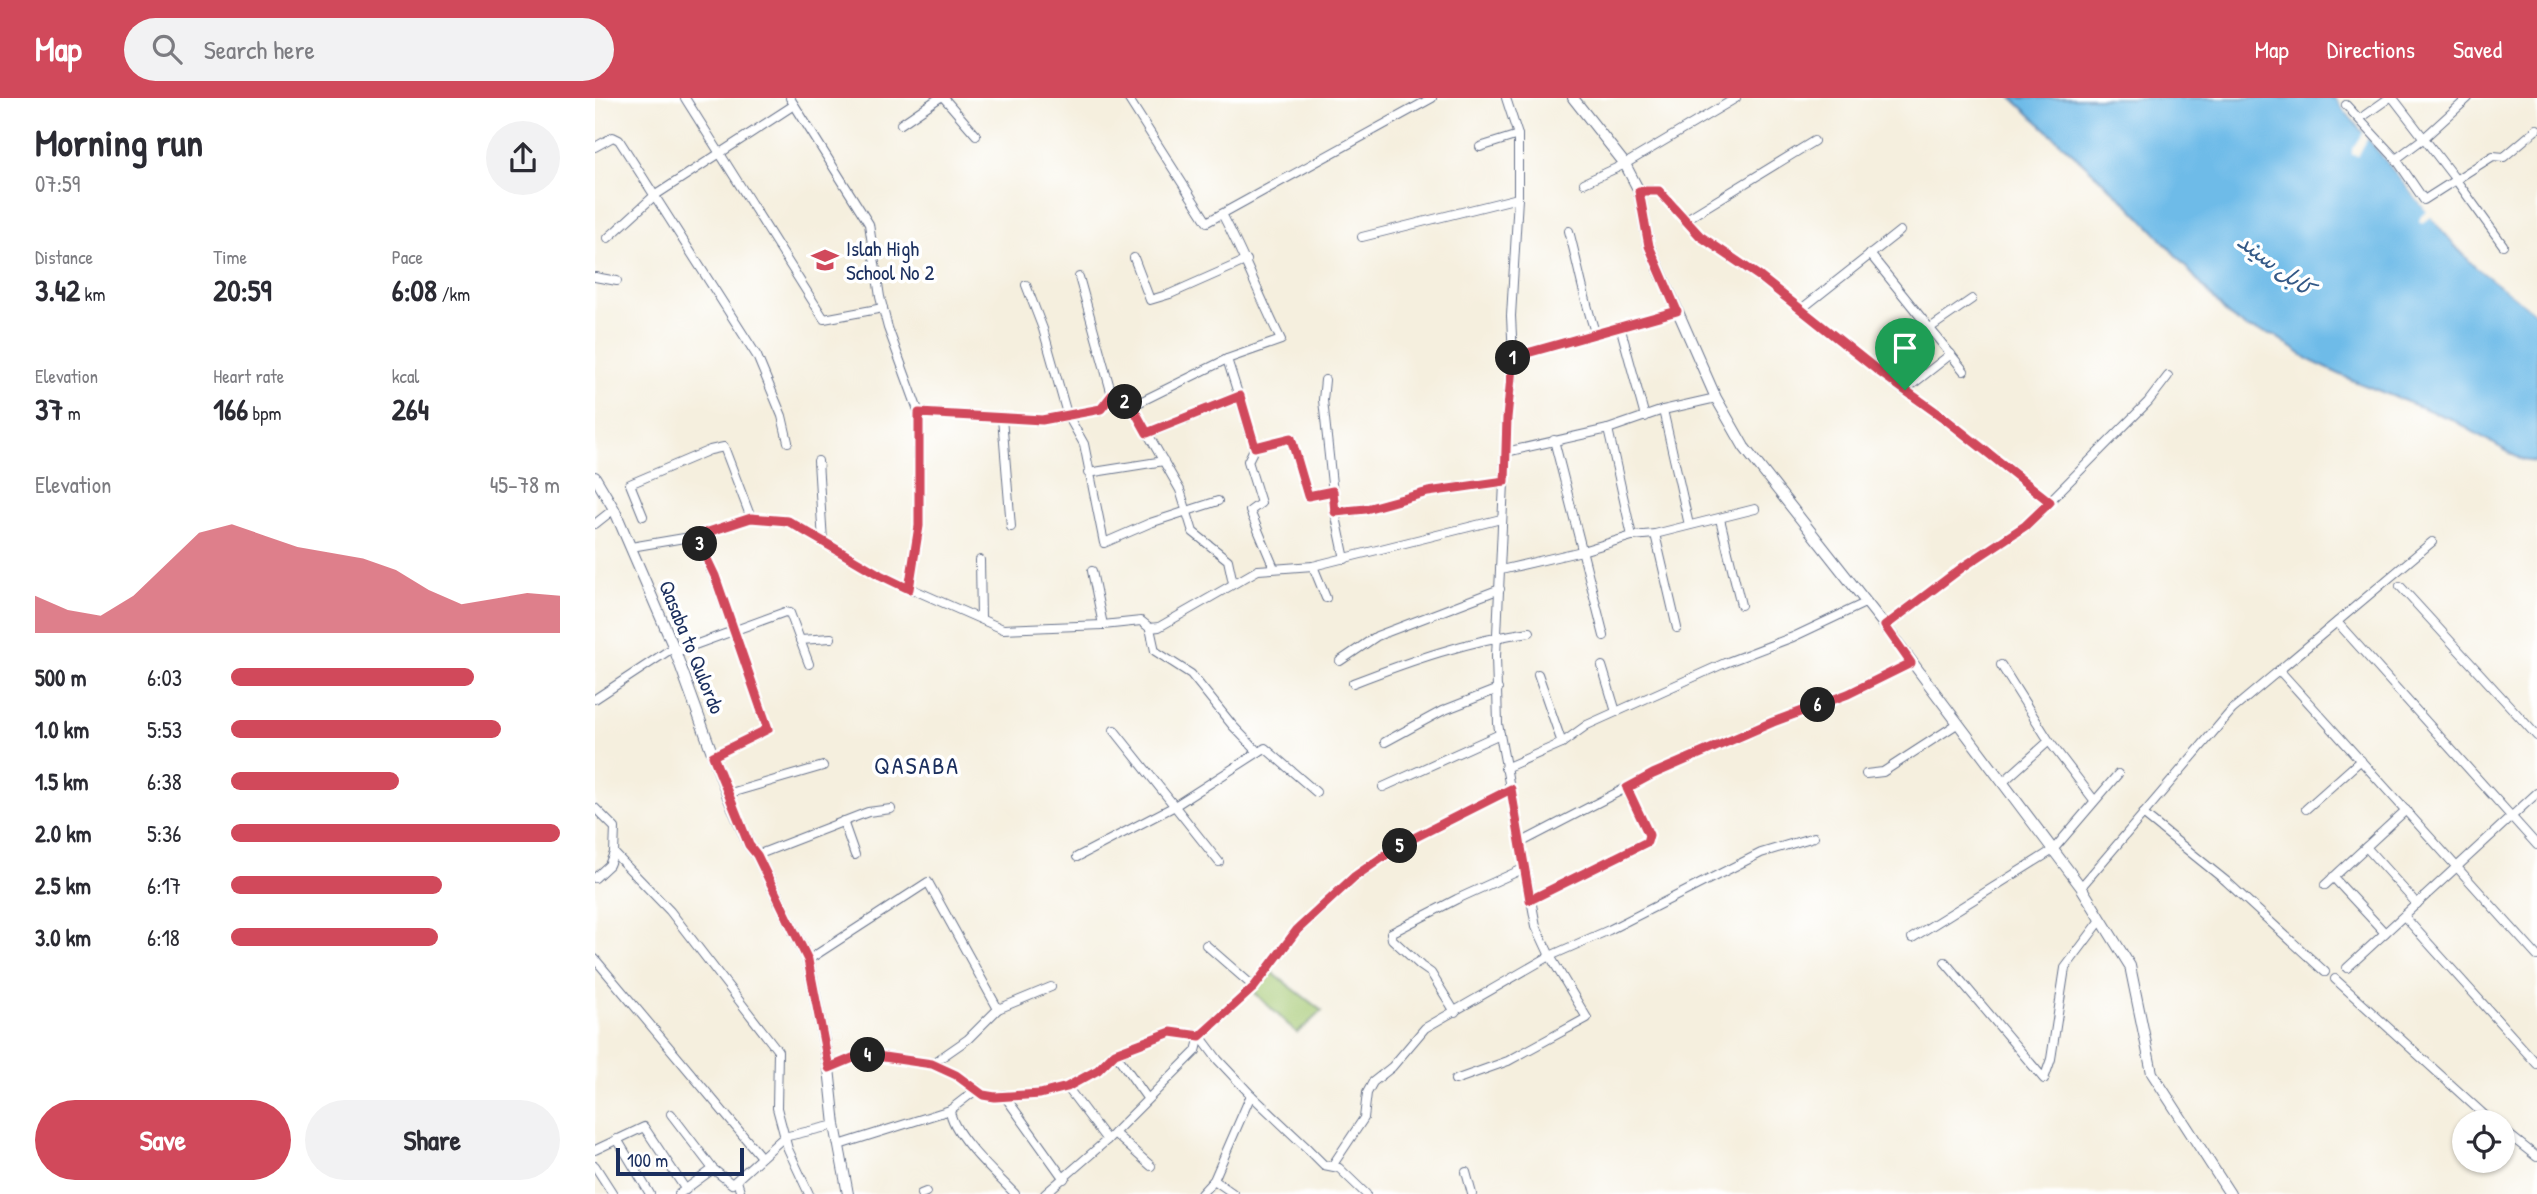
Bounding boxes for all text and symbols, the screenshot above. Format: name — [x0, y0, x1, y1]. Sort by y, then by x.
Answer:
search box — [124, 18, 614, 81]
text: Map — [35, 27, 82, 71]
icon: search — [148, 30, 186, 68]
text: Search here — [204, 32, 315, 67]
text: Map — [2255, 33, 2289, 65]
text: Directions — [2327, 33, 2415, 65]
text: Saved — [2453, 33, 2502, 65]
text: Morning run — [35, 116, 203, 168]
button: share — [486, 121, 560, 195]
text: 07:59 — [35, 168, 80, 199]
water label: کابل سيند — [2232, 225, 2324, 305]
place label: Islah High School No 2 — [846, 234, 934, 287]
text: Distance — [35, 244, 93, 270]
text: Time — [213, 244, 247, 270]
text: Pace — [392, 244, 423, 270]
school or university icon: Islah High School No 2 — [810, 245, 840, 275]
text: 3.42 — [35, 270, 80, 310]
text: 20:59 — [213, 270, 271, 310]
text: 6:08 — [392, 270, 437, 310]
text: km — [80, 281, 105, 307]
text: /km — [437, 281, 470, 307]
pin — [1875, 318, 1935, 390]
icon: arrive — [1886, 329, 1924, 367]
pin: 1 — [1495, 341, 1531, 376]
text: 1 — [1509, 344, 1516, 370]
text: Elevation — [35, 363, 98, 389]
text: Heart rate — [213, 363, 284, 389]
text: kcal — [392, 363, 419, 389]
pin: 2 — [1107, 384, 1143, 420]
text: 2 — [1120, 388, 1129, 414]
text: 37 — [35, 389, 63, 429]
text: 166 — [213, 389, 248, 429]
text: 264 — [392, 389, 429, 429]
text: m — [63, 400, 81, 426]
text: bpm — [248, 400, 281, 426]
text: Elevation — [35, 469, 111, 500]
text: 45–78 m — [490, 469, 560, 500]
pin: 3 — [683, 526, 717, 562]
text: 3 — [695, 530, 704, 556]
street label: Qasaba to Qulordo — [652, 576, 732, 718]
text: 500 m — [35, 662, 86, 693]
text: 6:03 — [147, 662, 182, 693]
pin: 6 — [1801, 688, 1835, 722]
text: 6 — [1814, 691, 1821, 717]
text: 1.0 km — [35, 714, 89, 745]
text: 5:53 — [147, 714, 182, 745]
district label: QASABA — [874, 749, 960, 781]
text: 1.5 km — [35, 766, 88, 797]
text: 6:38 — [147, 766, 182, 797]
text: 2.0 km — [35, 818, 91, 849]
text: 5:36 — [147, 818, 182, 849]
pin: 5 — [1383, 828, 1417, 864]
text: 5 — [1395, 832, 1404, 858]
text: 2.5 km — [35, 870, 91, 901]
text: 6:17 — [147, 870, 181, 901]
text: 3.0 km — [35, 922, 91, 953]
text: 6:18 — [147, 922, 180, 953]
pin: 4 — [851, 1038, 885, 1072]
text: 4 — [864, 1041, 871, 1067]
button: Save — [35, 1100, 291, 1180]
button: Share — [305, 1100, 560, 1180]
map controls — [2452, 1110, 2515, 1173]
button: locate — [2452, 1110, 2515, 1173]
scale bar — [616, 1145, 744, 1177]
text: 100 m — [627, 1147, 668, 1173]

